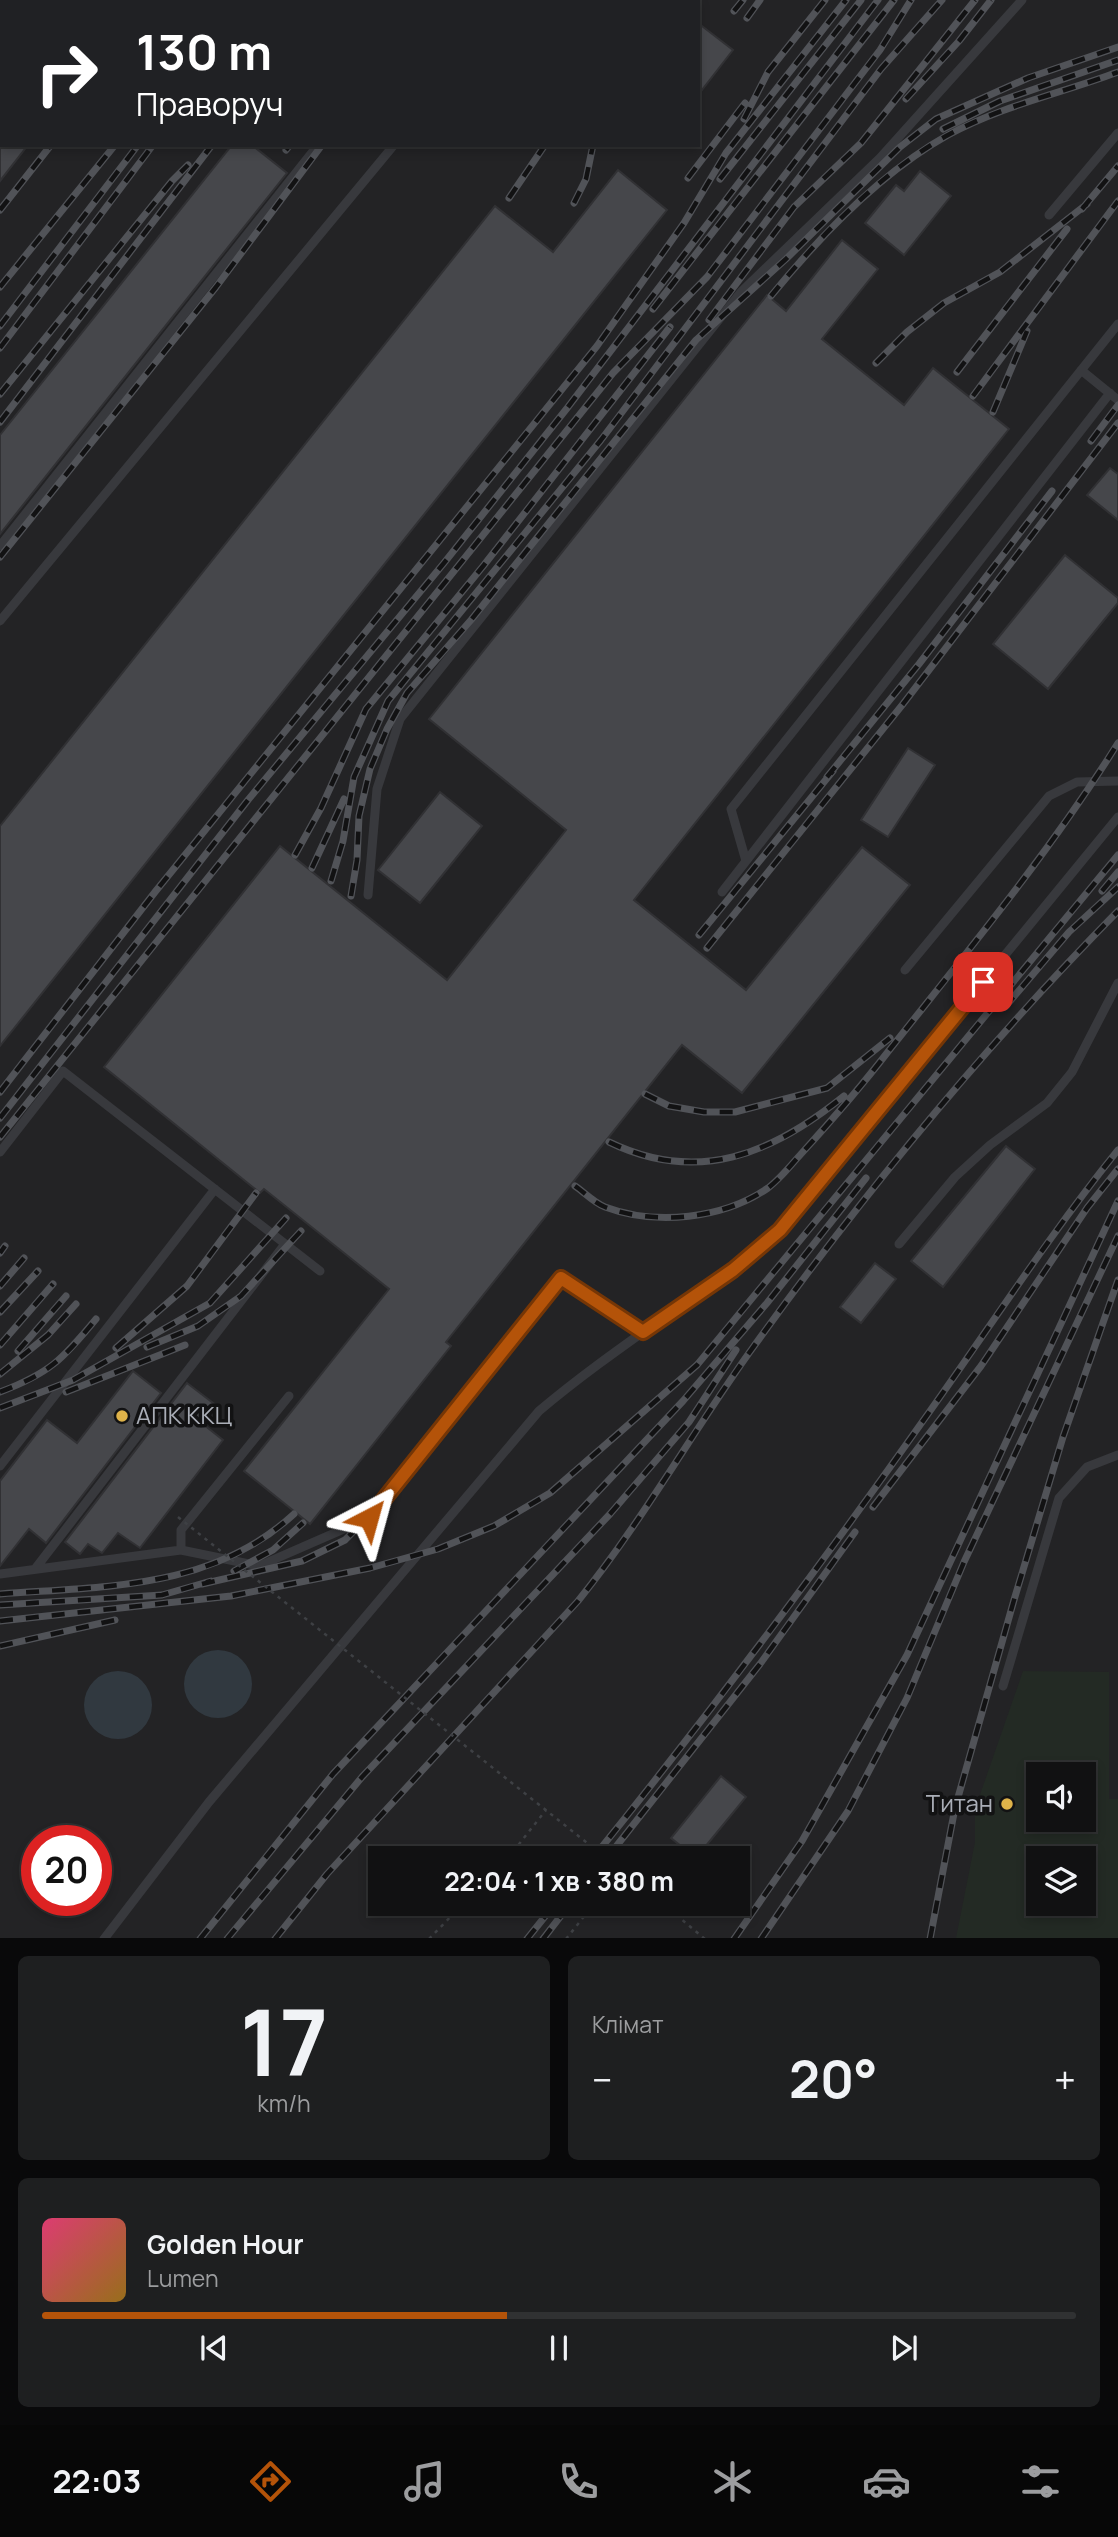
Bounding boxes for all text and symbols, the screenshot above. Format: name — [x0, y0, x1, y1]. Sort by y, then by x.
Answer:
text: 130 m — [136, 18, 272, 85]
icon: right — [21, 28, 112, 119]
text: Праворуч — [136, 82, 284, 126]
pin — [953, 952, 1013, 1012]
icon: arrive — [964, 963, 1002, 1001]
place label: АПК ККЦ — [136, 1398, 232, 1431]
marker: АПК ККЦ — [114, 1408, 130, 1424]
position arrow — [332, 1481, 406, 1555]
map controls — [1026, 1762, 1096, 1916]
button: sound — [1026, 1762, 1096, 1832]
place label: Титан — [926, 1786, 993, 1819]
marker: Титан — [999, 1796, 1015, 1812]
speed limit sign: 20 — [21, 1825, 112, 1916]
button: layers — [1026, 1846, 1096, 1916]
text: 22:04 · 1 хв · 380 m — [444, 1863, 674, 1899]
text: 17 — [240, 1979, 328, 2103]
text: Клімат — [592, 2008, 664, 2040]
text: 20° — [789, 2043, 878, 2114]
text: − — [592, 2053, 613, 2105]
text: + — [1054, 2053, 1076, 2105]
text: km/h — [257, 2087, 311, 2119]
text: Golden Hour — [147, 2226, 304, 2262]
text: Lumen — [147, 2262, 219, 2294]
icon: previous — [195, 2329, 233, 2367]
icon: pause — [540, 2329, 578, 2367]
icon: next — [885, 2329, 923, 2367]
icon: directions — [246, 2457, 295, 2506]
icon: music — [400, 2457, 449, 2506]
icon: phone — [554, 2457, 603, 2506]
icon: climate — [708, 2457, 757, 2506]
icon: car — [862, 2457, 911, 2506]
icon: filters — [1016, 2457, 1065, 2506]
text: 22:03 — [53, 2459, 141, 2503]

